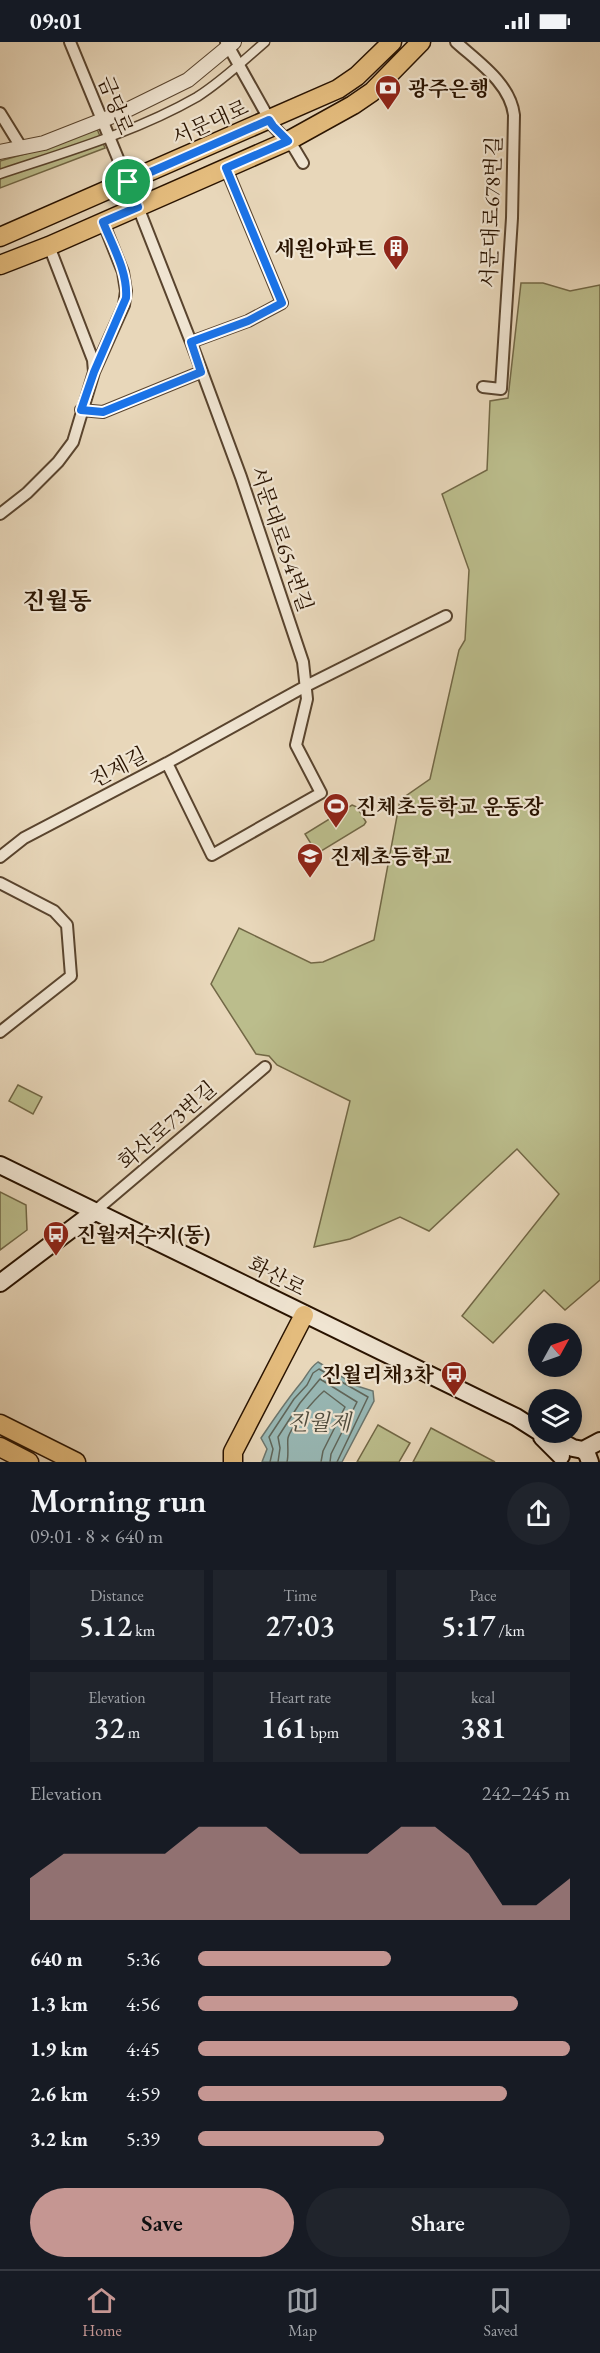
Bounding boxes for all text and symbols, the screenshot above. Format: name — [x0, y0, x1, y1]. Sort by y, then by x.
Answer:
text: 09:01 — [30, 7, 83, 36]
street label: 금당로 — [92, 72, 140, 138]
bank icon: 광주은행 — [373, 73, 403, 111]
place label: 광주은행 — [408, 75, 489, 102]
street label: 서문대로 — [167, 93, 253, 151]
street label: 서문대로678번길 — [475, 136, 507, 288]
pin — [102, 156, 153, 207]
icon: arrive — [111, 165, 144, 198]
building icon: 세원아파트 — [381, 233, 411, 271]
place label: 세원아파트 — [275, 235, 376, 262]
street label: 서문대로654번길 — [244, 463, 320, 615]
district label: 진월동 — [22, 585, 92, 616]
street label: 진제길 — [85, 741, 151, 793]
sports icon: 진체초등학교 운동장 — [321, 791, 351, 829]
place label: 진체초등학교 운동장 — [356, 793, 544, 820]
school or university icon: 진제초등학교 — [295, 841, 325, 879]
place label: 진제초등학교 — [330, 843, 452, 870]
street label: 화산로73번길 — [112, 1075, 222, 1175]
bus stop icon: 진월저수지(동) — [41, 1219, 71, 1257]
place label: 진월저수지(동) — [76, 1221, 210, 1248]
street label: 화산로 — [244, 1250, 310, 1302]
north arrow — [528, 1323, 582, 1377]
map controls — [528, 1323, 582, 1443]
bus stop icon: 진월리채3차 — [439, 1359, 469, 1397]
place label: 진월리채3차 — [321, 1361, 435, 1388]
button: layers — [528, 1389, 582, 1443]
water label: 진월제 — [287, 1408, 354, 1437]
text: Morning run — [30, 1479, 207, 1522]
button: share — [507, 1482, 570, 1545]
text: 09:01 · 8 × 640 m — [30, 1523, 163, 1549]
text: Distance — [90, 1585, 144, 1606]
text: Time — [283, 1585, 317, 1606]
text: Pace — [470, 1585, 496, 1606]
text: 5.12 — [79, 1606, 132, 1645]
text: 27:03 — [265, 1606, 335, 1645]
text: 5:17 — [441, 1606, 495, 1645]
text: km — [132, 1620, 155, 1641]
text: /km — [495, 1620, 525, 1641]
text: Elevation — [88, 1687, 146, 1708]
text: Heart rate — [269, 1687, 331, 1708]
text: kcal — [471, 1687, 495, 1708]
text: 32 — [94, 1708, 125, 1747]
text: 161 — [261, 1708, 307, 1747]
text: 381 — [460, 1708, 506, 1747]
text: m — [125, 1722, 140, 1743]
text: bpm — [307, 1722, 339, 1743]
text: Elevation — [30, 1780, 102, 1806]
text: 242–245 m — [482, 1780, 570, 1806]
text: 640 m — [30, 1946, 83, 1972]
text: 5:36 — [126, 1946, 160, 1972]
text: 1.3 km — [30, 1991, 88, 2017]
text: 4:56 — [126, 1991, 160, 2017]
text: 1.9 km — [30, 2036, 88, 2062]
text: 4:45 — [126, 2036, 160, 2062]
text: 2.6 km — [30, 2081, 88, 2107]
text: 4:59 — [126, 2081, 160, 2107]
text: 3.2 km — [30, 2126, 88, 2152]
text: 5:39 — [126, 2126, 160, 2152]
button: Save — [30, 2188, 294, 2257]
button: Share — [306, 2188, 570, 2257]
tab: Home — [82, 2284, 122, 2341]
tab: Map — [286, 2284, 319, 2341]
tab: Saved — [484, 2284, 518, 2341]

